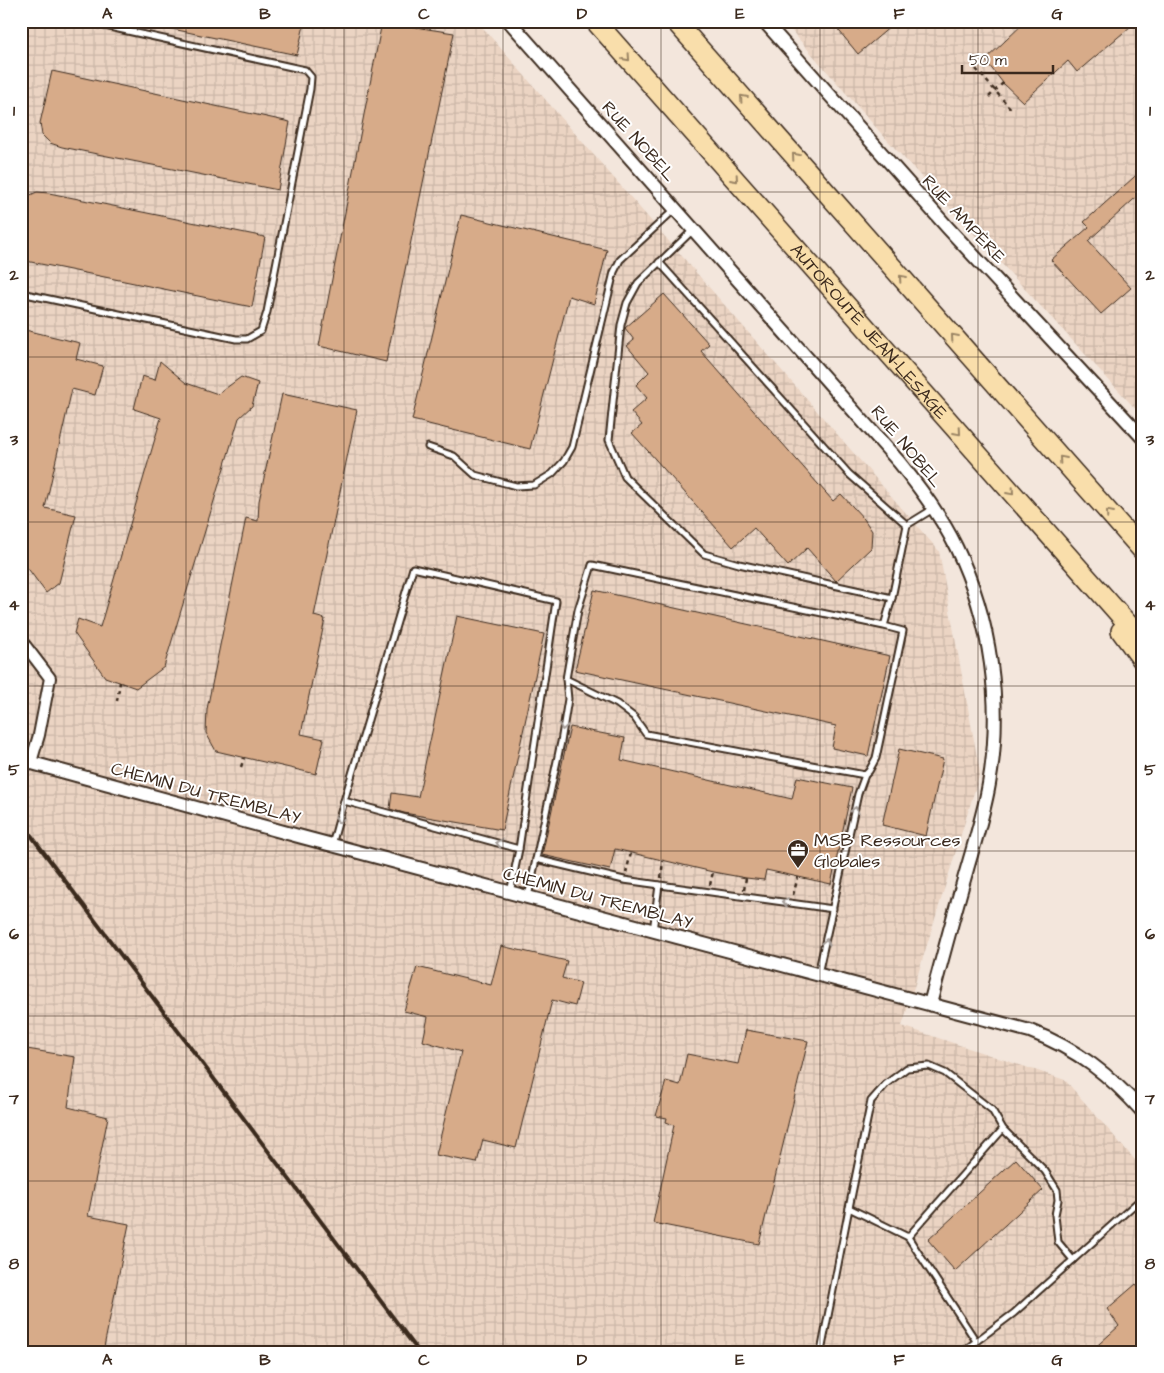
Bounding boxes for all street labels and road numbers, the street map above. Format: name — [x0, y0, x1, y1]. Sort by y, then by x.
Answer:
street label: RUE NOBEL — [596, 96, 682, 187]
street label: RUE AMPÈRE — [916, 170, 1011, 269]
street label: AUTOROUTE JEAN-LESAGE — [784, 238, 954, 425]
street label: RUE NOBEL — [865, 400, 949, 493]
street label: CHEMIN DU TREMBLAY — [108, 756, 304, 831]
street label: CHEMIN DU TREMBLAY — [500, 861, 696, 936]

